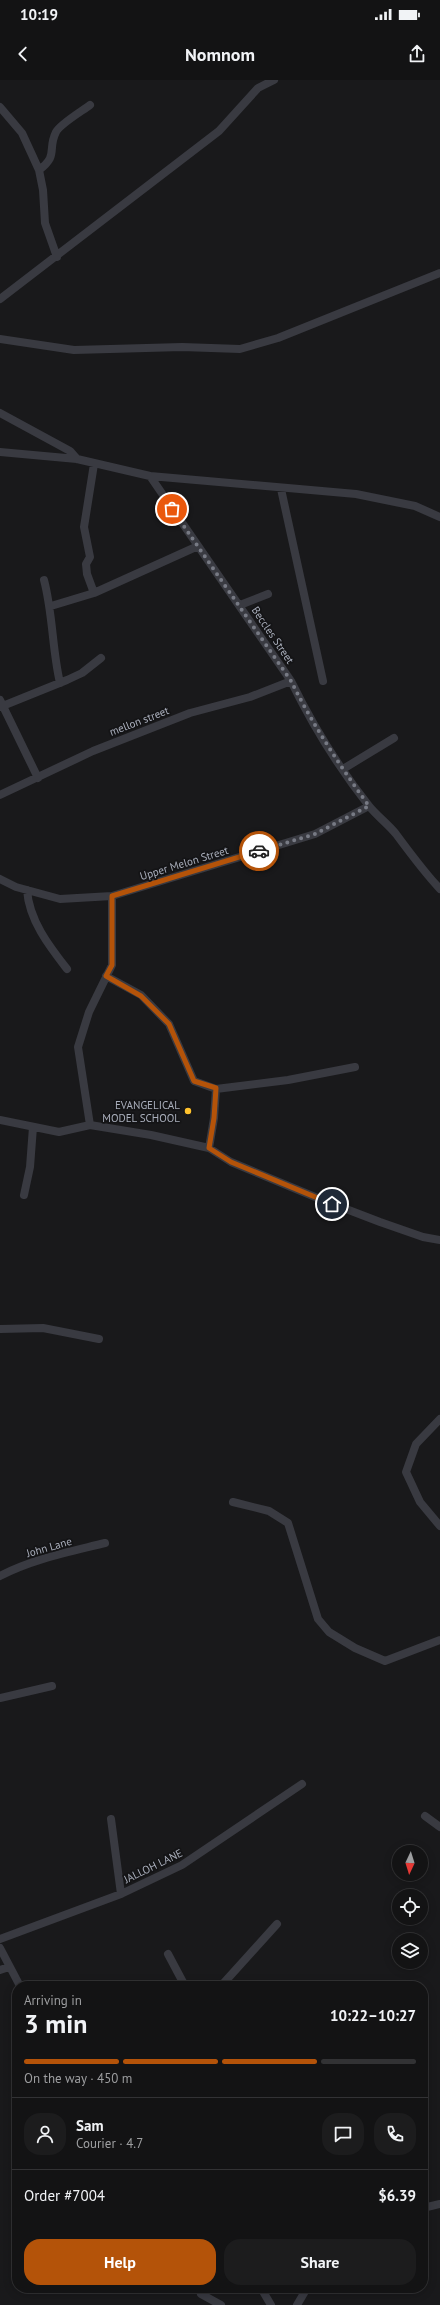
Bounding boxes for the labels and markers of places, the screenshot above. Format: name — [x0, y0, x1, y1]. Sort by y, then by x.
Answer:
pin — [155, 492, 189, 526]
place label: EVANGELICAL MODEL SCHOOL — [102, 1098, 180, 1125]
marker: EVANGELICAL MODEL SCHOOL — [183, 1106, 193, 1116]
pin — [315, 1187, 349, 1221]

